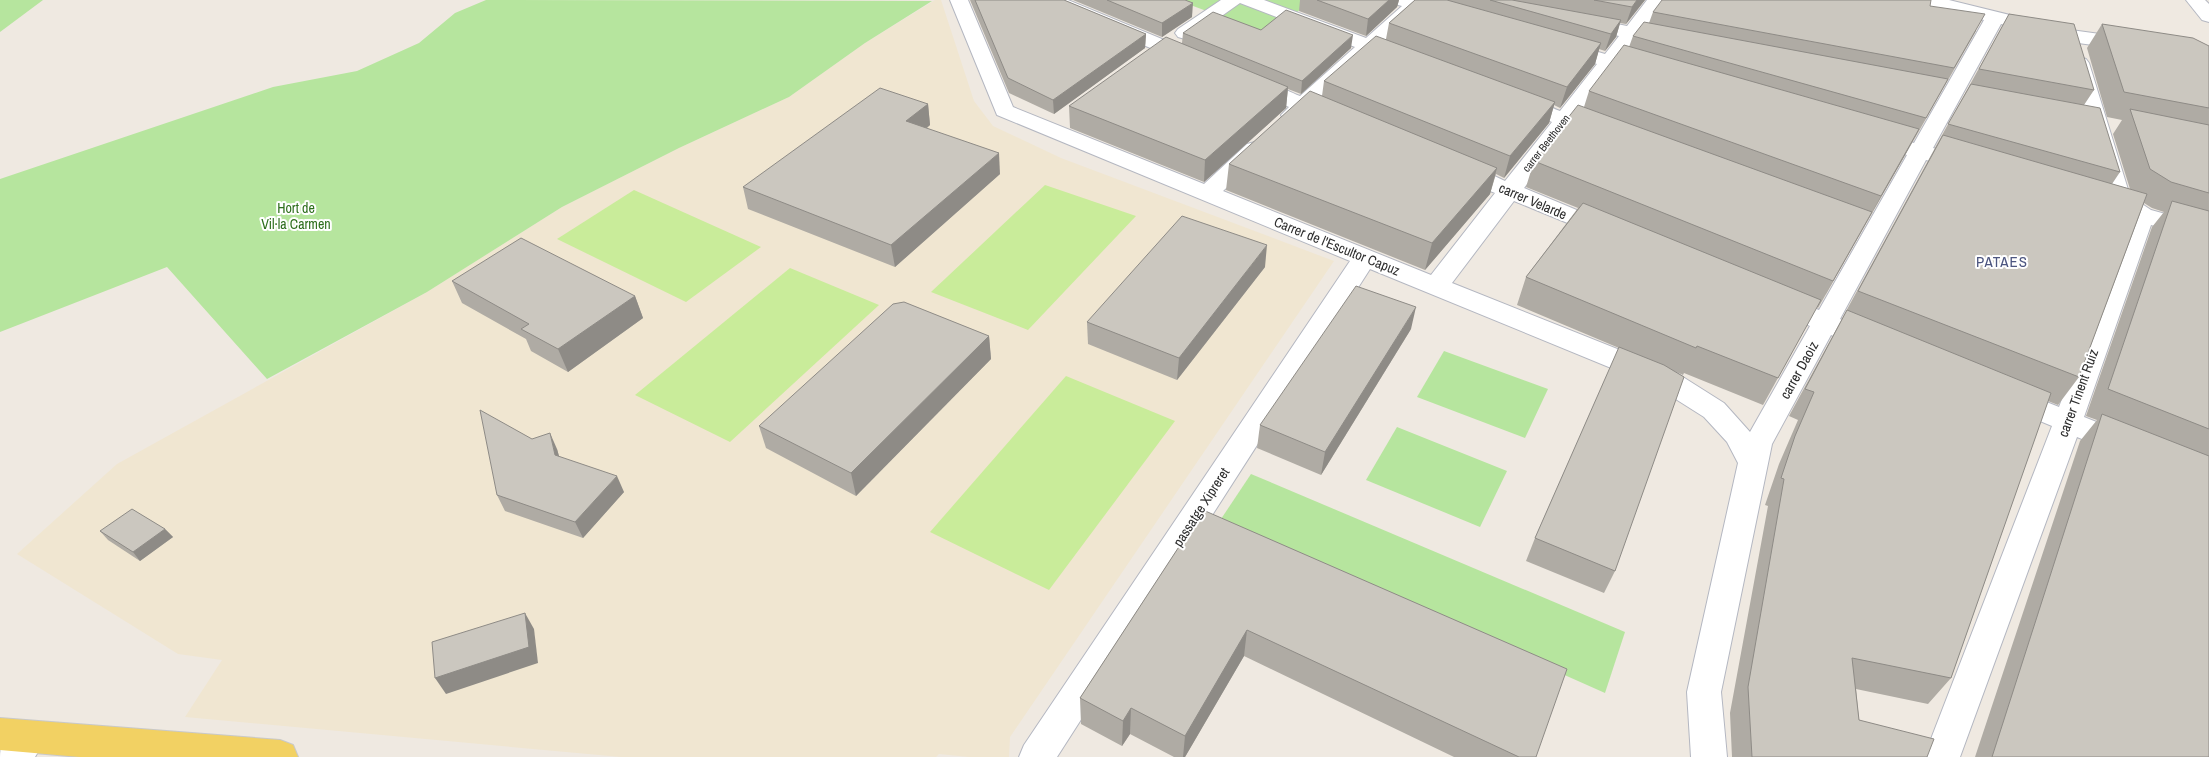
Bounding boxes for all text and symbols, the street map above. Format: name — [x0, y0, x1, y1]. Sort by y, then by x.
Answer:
street label: carrer Beethoven — [1519, 111, 1573, 175]
street label: carrer Velarde — [1496, 179, 1570, 223]
park label: Hort de Vil·la Carmen — [261, 199, 331, 233]
street label: Carrer de l'Escultor Capuz — [1271, 213, 1403, 280]
district label: PATAES — [1976, 251, 2028, 272]
street label: carrer Daoiz — [1776, 338, 1822, 402]
street label: carrer Tinent Ruiz — [2054, 346, 2102, 439]
street label: passatge Xipreret — [1169, 464, 1233, 550]

